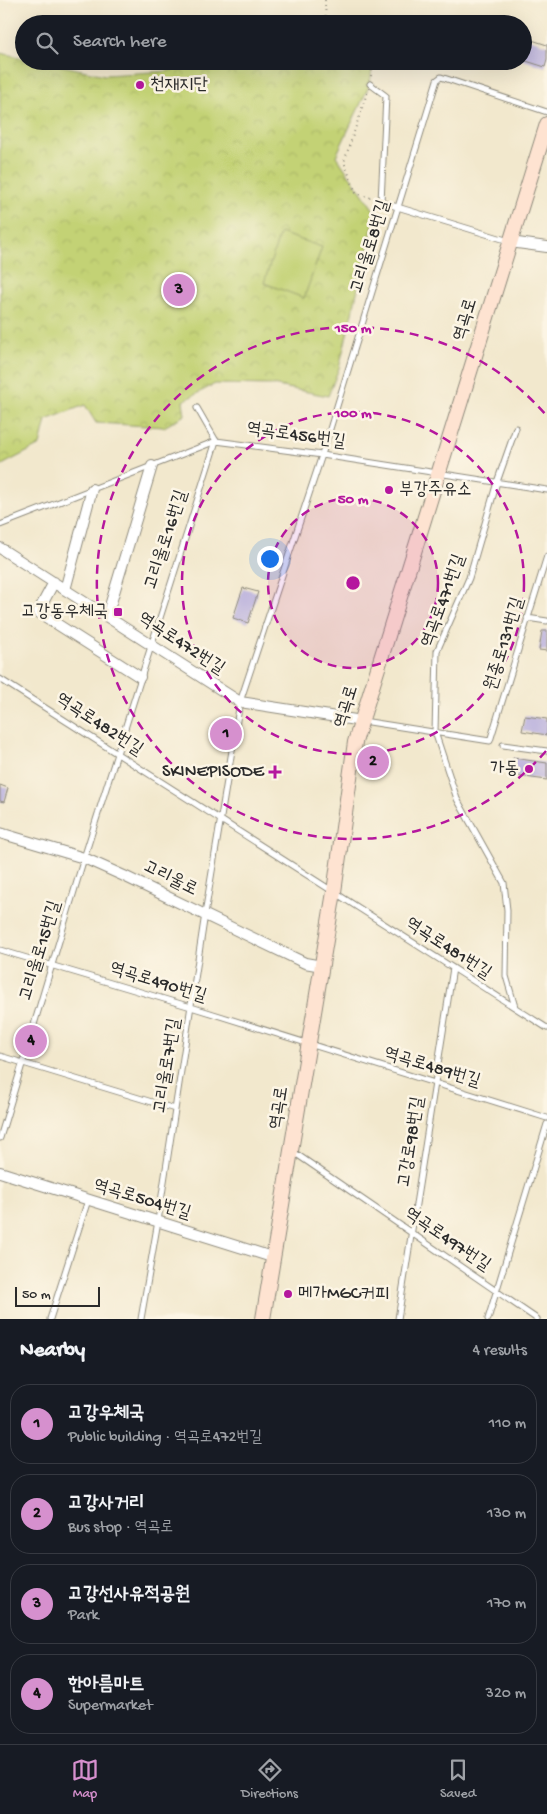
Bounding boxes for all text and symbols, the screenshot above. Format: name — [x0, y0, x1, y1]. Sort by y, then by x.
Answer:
search box — [15, 15, 532, 70]
icon: search — [33, 29, 61, 57]
text: Search here — [73, 31, 167, 54]
place label: 천재지단 — [150, 75, 208, 96]
marker: 천재지단 — [134, 79, 146, 91]
street label: 고리울로8번길 — [347, 197, 395, 296]
pin: 3 — [163, 271, 195, 309]
street label: 역곡로 — [450, 296, 482, 344]
text: 150 m — [334, 320, 372, 338]
text: 100 m — [333, 405, 372, 423]
street label: 역곡로456번길 — [245, 419, 347, 453]
place label: 부강주유소 — [399, 480, 471, 501]
marker: 부강주유소 — [383, 484, 395, 496]
street label: 고리울로16번길 — [141, 487, 193, 592]
text: 50 m — [338, 491, 369, 509]
your location — [257, 546, 283, 572]
street label: 역곡로471번길 — [417, 551, 471, 650]
centre of rings — [344, 574, 362, 592]
street label: 원종로131번길 — [481, 594, 529, 693]
place label: 고강동우체국 — [21, 602, 108, 623]
marker: 고강동우체국 — [112, 606, 124, 618]
street label: 역곡로472번길 — [134, 608, 229, 680]
street label: 역곡로 — [331, 683, 363, 731]
street label: 역곡로482번길 — [52, 689, 147, 761]
pin: 1 — [210, 715, 242, 753]
pin: 2 — [357, 743, 389, 781]
place label: 가동 — [490, 759, 519, 780]
place label: SKINEPISODE — [162, 762, 265, 783]
marker: 가동 — [523, 763, 535, 775]
marker: SKINEPISODE — [268, 765, 282, 779]
street label: 고리울로 — [139, 857, 201, 901]
street label: 고리울로15번길 — [16, 898, 66, 1004]
street label: 역곡로481번길 — [401, 913, 495, 985]
street label: 역곡로490번길 — [107, 958, 209, 1008]
street label: 고리울로7번길 — [150, 1016, 186, 1115]
pin: 4 — [15, 1022, 47, 1060]
street label: 역곡로489번길 — [381, 1043, 483, 1093]
street label: 역곡로 — [266, 1085, 294, 1131]
street label: 고강로98번길 — [394, 1095, 430, 1189]
street label: 역곡로504번길 — [91, 1175, 194, 1225]
street label: 역곡로497번길 — [400, 1204, 494, 1277]
scale bar — [15, 1284, 100, 1307]
place label: 메가MGC커피 — [298, 1284, 390, 1305]
text: 50 m — [22, 1287, 51, 1304]
marker: 메가MGC커피 — [282, 1288, 294, 1300]
text: Nearby — [20, 1339, 85, 1364]
text: 4 results — [472, 1342, 527, 1361]
text: 고강우체국 — [68, 1403, 144, 1426]
text: 1 — [34, 1415, 40, 1434]
text: 110 m — [489, 1415, 526, 1434]
text: Public building · 역곡로472번길 — [68, 1429, 262, 1448]
text: 고강사거리 — [68, 1493, 144, 1516]
text: 2 — [33, 1505, 41, 1524]
text: 130 m — [487, 1505, 526, 1524]
text: Bus stop · 역곡로 — [68, 1519, 173, 1538]
text: 고강선사유적공원 — [68, 1584, 190, 1607]
text: 3 — [33, 1595, 41, 1614]
text: 170 m — [487, 1595, 526, 1614]
text: Park — [68, 1607, 99, 1626]
text: 한아름마트 — [68, 1674, 144, 1697]
text: 4 — [33, 1685, 41, 1704]
text: 320 m — [486, 1685, 526, 1704]
text: Supermarket — [68, 1697, 153, 1716]
tab: Map — [71, 1756, 99, 1803]
tab: Directions — [241, 1756, 298, 1803]
tab: Saved — [440, 1756, 476, 1803]

